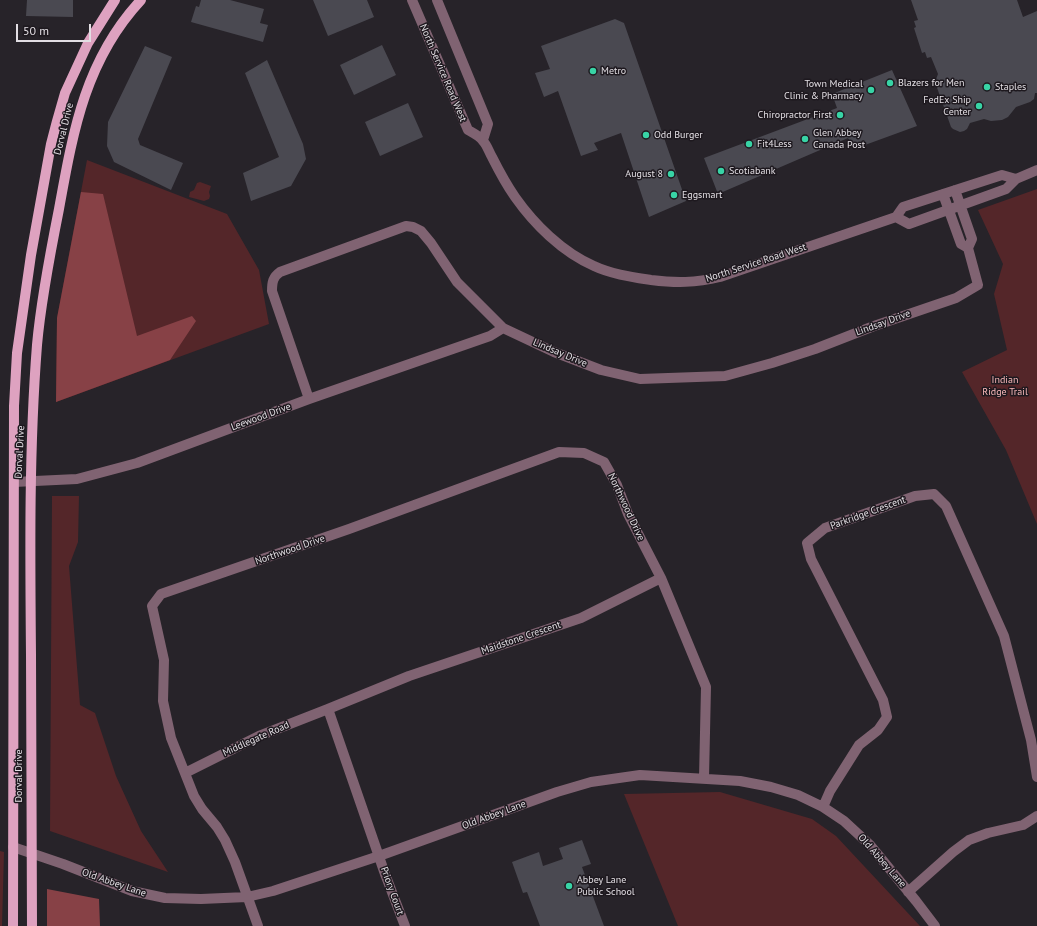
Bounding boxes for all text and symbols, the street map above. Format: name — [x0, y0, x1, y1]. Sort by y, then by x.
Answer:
scale bar — [18, 16, 93, 42]
street label: North Service Road West — [417, 22, 469, 124]
text: 50 m — [23, 23, 49, 38]
place label: Metro — [601, 65, 626, 77]
marker: Metro — [588, 66, 598, 76]
place label: Blazers for Men — [898, 77, 964, 89]
place label: Town Medical Clinic & Pharmacy — [784, 78, 863, 102]
marker: Blazers for Men — [885, 78, 895, 88]
place label: Staples — [995, 81, 1026, 93]
marker: Staples — [982, 82, 992, 92]
marker: Town Medical Clinic & Pharmacy — [866, 85, 876, 95]
place label: FedEx Ship Center — [923, 94, 971, 118]
marker: FedEx Ship Center — [974, 101, 984, 111]
street label: Dorval Drive — [52, 102, 76, 156]
place label: Chiropractor First — [758, 109, 832, 121]
marker: Chiropractor First — [835, 110, 845, 120]
place label: Glen Abbey Canada Post — [813, 127, 865, 150]
place label: Odd Burger — [654, 129, 703, 141]
marker: Odd Burger — [641, 130, 651, 140]
marker: Glen Abbey Canada Post — [800, 134, 810, 144]
place label: Fit4Less — [757, 138, 792, 150]
marker: Fit4Less — [744, 139, 754, 149]
place label: Scotiabank — [729, 165, 776, 177]
marker: Scotiabank — [716, 166, 726, 176]
place label: August 8 — [625, 168, 663, 180]
marker: August 8 — [666, 169, 676, 179]
place label: Eggsmart — [682, 189, 722, 201]
marker: Eggsmart — [669, 190, 679, 200]
street label: North Service Road West — [704, 241, 808, 285]
street label: Lindsay Drive — [854, 308, 912, 338]
street label: Lindsay Drive — [531, 336, 589, 370]
park label: Indian Ridge Trail — [982, 374, 1028, 398]
street label: Leewood Drive — [229, 401, 293, 433]
street label: Dorval Drive — [13, 425, 27, 479]
street label: Northwood Drive — [605, 471, 647, 543]
street label: Parkridge Crescent — [829, 494, 907, 532]
street label: Northwood Drive — [254, 532, 326, 568]
street label: Maidstone Crescent — [480, 619, 562, 657]
street label: Middlegate Road — [221, 719, 291, 759]
street label: Dorval Drive — [13, 749, 25, 803]
street label: Old Abbey Lane — [460, 798, 528, 832]
street label: Old Abbey Lane — [855, 832, 909, 890]
street label: Priory Court — [378, 865, 406, 917]
street label: Old Abbey Lane — [80, 866, 148, 900]
place label: Abbey Lane Public School — [577, 874, 635, 898]
marker: Abbey Lane Public School — [564, 881, 574, 891]

